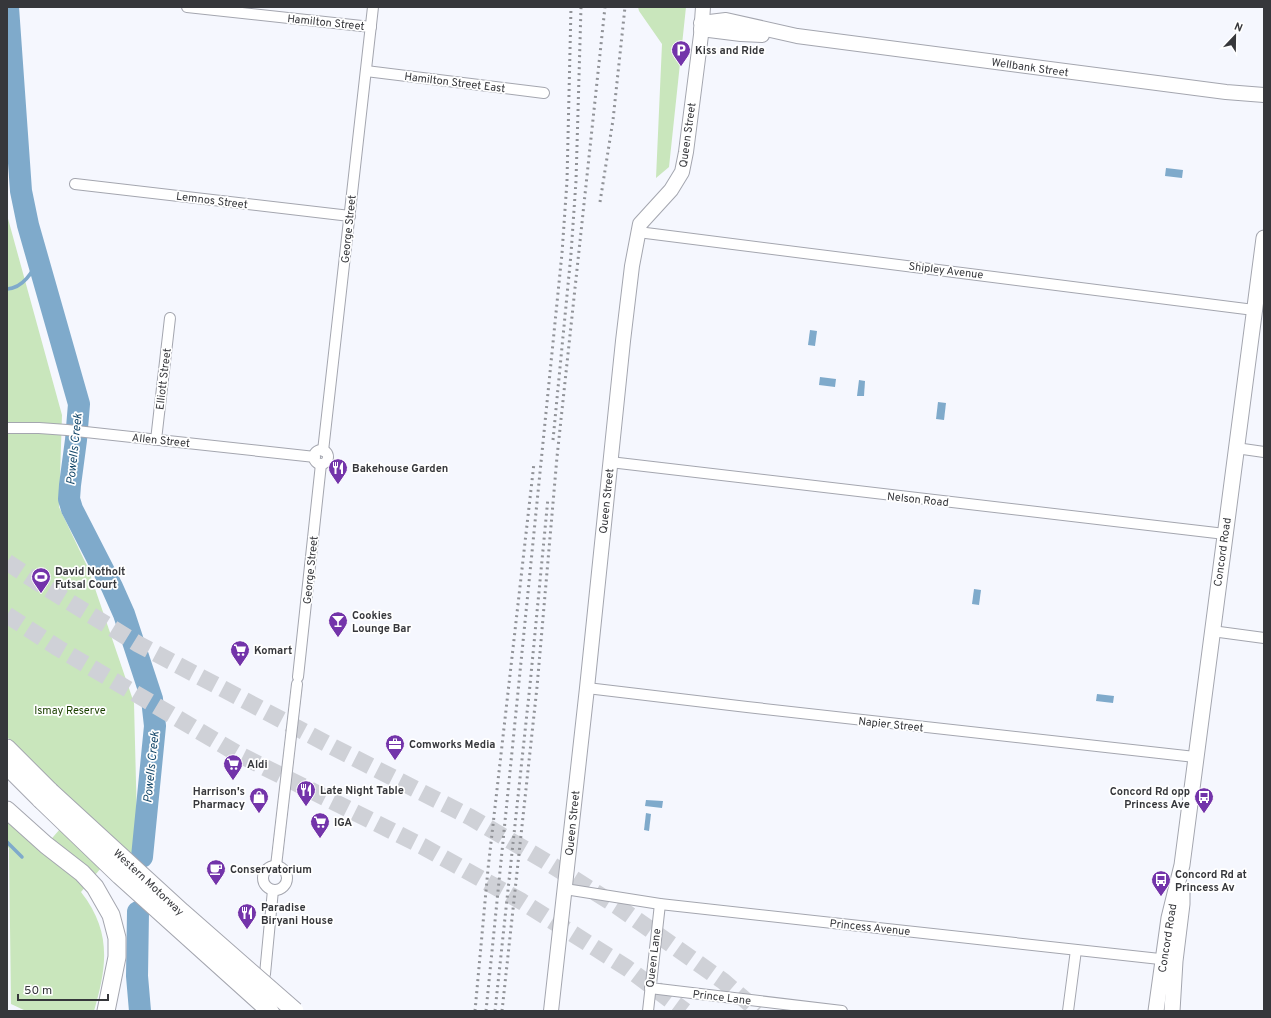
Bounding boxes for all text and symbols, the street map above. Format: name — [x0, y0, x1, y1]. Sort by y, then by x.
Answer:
street label: Hamilton Street — [287, 12, 365, 34]
north arrow — [1215, 16, 1255, 56]
text: N — [1232, 20, 1245, 36]
parking icon: Kiss and Ride — [670, 39, 692, 67]
place label: Kiss and Ride — [695, 44, 765, 58]
street label: Wellbank Street — [990, 56, 1069, 80]
street label: Hamilton Street East — [404, 70, 506, 96]
street label: Queen Street — [677, 102, 699, 168]
street label: Lemnos Street — [175, 190, 248, 212]
street label: George Street — [338, 194, 360, 264]
street label: Shipley Avenue — [908, 259, 984, 283]
street label: Elliott Street — [153, 347, 175, 411]
water label: Powells Creek — [63, 412, 87, 486]
street label: Allen Street — [131, 431, 191, 451]
restaurant icon: Bakehouse Garden — [327, 457, 349, 485]
place label: Bakehouse Garden — [352, 462, 448, 476]
street label: Queen Street — [597, 468, 617, 534]
street label: Nelson Road — [886, 490, 949, 510]
street label: Concord Road — [1211, 517, 1235, 588]
street label: George Street — [300, 535, 322, 605]
place label: David Notholt Futsal Court — [55, 565, 125, 592]
sports icon: David Notholt Futsal Court — [30, 566, 52, 594]
place label: Cookies Lounge Bar — [352, 609, 412, 636]
bar icon: Cookies Lounge Bar — [327, 610, 349, 638]
supermarket icon: Komart — [229, 639, 251, 667]
place label: Komart — [254, 644, 292, 658]
park label: Ismay Reserve — [34, 704, 106, 718]
street label: Napier Street — [858, 715, 924, 735]
water label: Powells Creek — [140, 730, 164, 804]
office icon: Comworks Media — [384, 733, 406, 761]
place label: Comworks Media — [409, 738, 495, 752]
supermarket icon: Aldi — [222, 753, 244, 781]
place label: Aldi — [247, 758, 268, 772]
restaurant icon: Late Night Table — [295, 779, 317, 807]
place label: Late Night Table — [320, 784, 404, 798]
place label: Harrison's Pharmacy — [193, 785, 245, 812]
place label: Concord Rd opp Princess Ave — [1110, 785, 1190, 812]
shop icon: Harrison's Pharmacy — [248, 786, 270, 814]
bus stop icon: Concord Rd opp Princess Ave — [1193, 786, 1215, 814]
street label: Queen Street — [563, 790, 583, 856]
supermarket icon: IGA — [309, 811, 331, 839]
place label: IGA — [334, 816, 352, 830]
street label: Western Motorway — [110, 846, 187, 919]
cafe icon: Conservatorium — [205, 858, 227, 886]
place label: Conservatorium — [230, 863, 312, 877]
place label: Concord Rd at Princess Av — [1175, 868, 1247, 895]
bus stop icon: Concord Rd at Princess Av — [1150, 869, 1172, 897]
place label: Paradise Biryani House — [261, 901, 333, 928]
restaurant icon: Paradise Biryani House — [236, 902, 258, 930]
street label: Concord Road — [1156, 903, 1180, 974]
street label: Princess Avenue — [829, 917, 911, 939]
street label: Queen Lane — [643, 928, 665, 988]
scale bar — [18, 976, 108, 1002]
text: 50 m — [24, 983, 52, 999]
street label: Prince Lane — [692, 987, 752, 1009]

